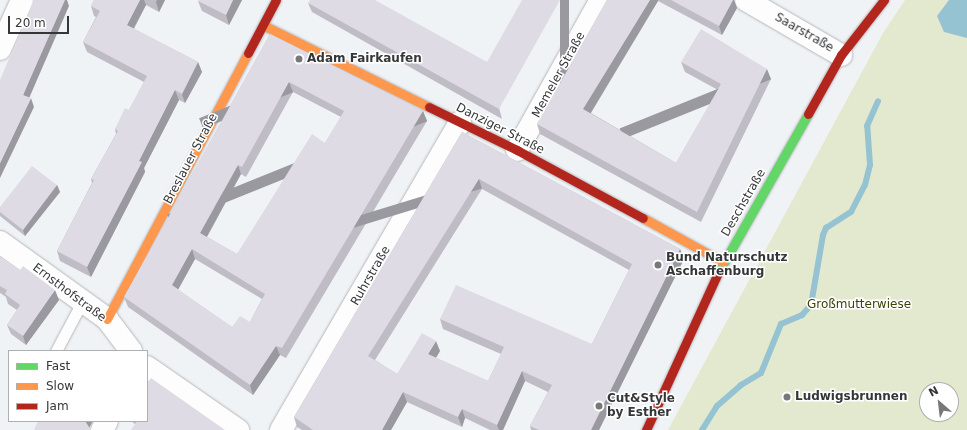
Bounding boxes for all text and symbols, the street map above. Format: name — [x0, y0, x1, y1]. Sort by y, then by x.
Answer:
scale bar — [10, 8, 71, 34]
street label: Saarstraße — [772, 10, 836, 56]
text: 20 m — [15, 16, 46, 30]
street label: Memeler Straße — [529, 30, 589, 120]
place label: Adam Fairkaufen — [307, 52, 422, 66]
marker: Adam Fairkaufen — [294, 54, 304, 64]
street label: Danziger Straße — [453, 101, 547, 157]
street label: Breslauer Straße — [161, 111, 221, 207]
street label: Deschstraße — [719, 167, 769, 239]
street label: Ruhrstraße — [348, 244, 394, 308]
place label: Bund Naturschutz Aschaffenburg — [666, 251, 787, 279]
marker: Bund Naturschutz Aschaffenburg — [653, 260, 663, 270]
street label: Ernsthofstraße — [29, 261, 109, 325]
park label: Großmutterwiese — [807, 298, 911, 312]
legend — [8, 350, 148, 422]
text: Fast — [46, 359, 70, 373]
text: Slow — [46, 379, 74, 393]
north arrow — [919, 382, 959, 422]
text: N — [926, 384, 941, 400]
place label: Ludwigsbrunnen — [795, 390, 908, 404]
place label: Cut&Style by Esther — [607, 392, 675, 420]
marker: Ludwigsbrunnen — [782, 392, 792, 402]
text: Jam — [46, 399, 69, 413]
marker: Cut&Style by Esther — [594, 401, 604, 411]

